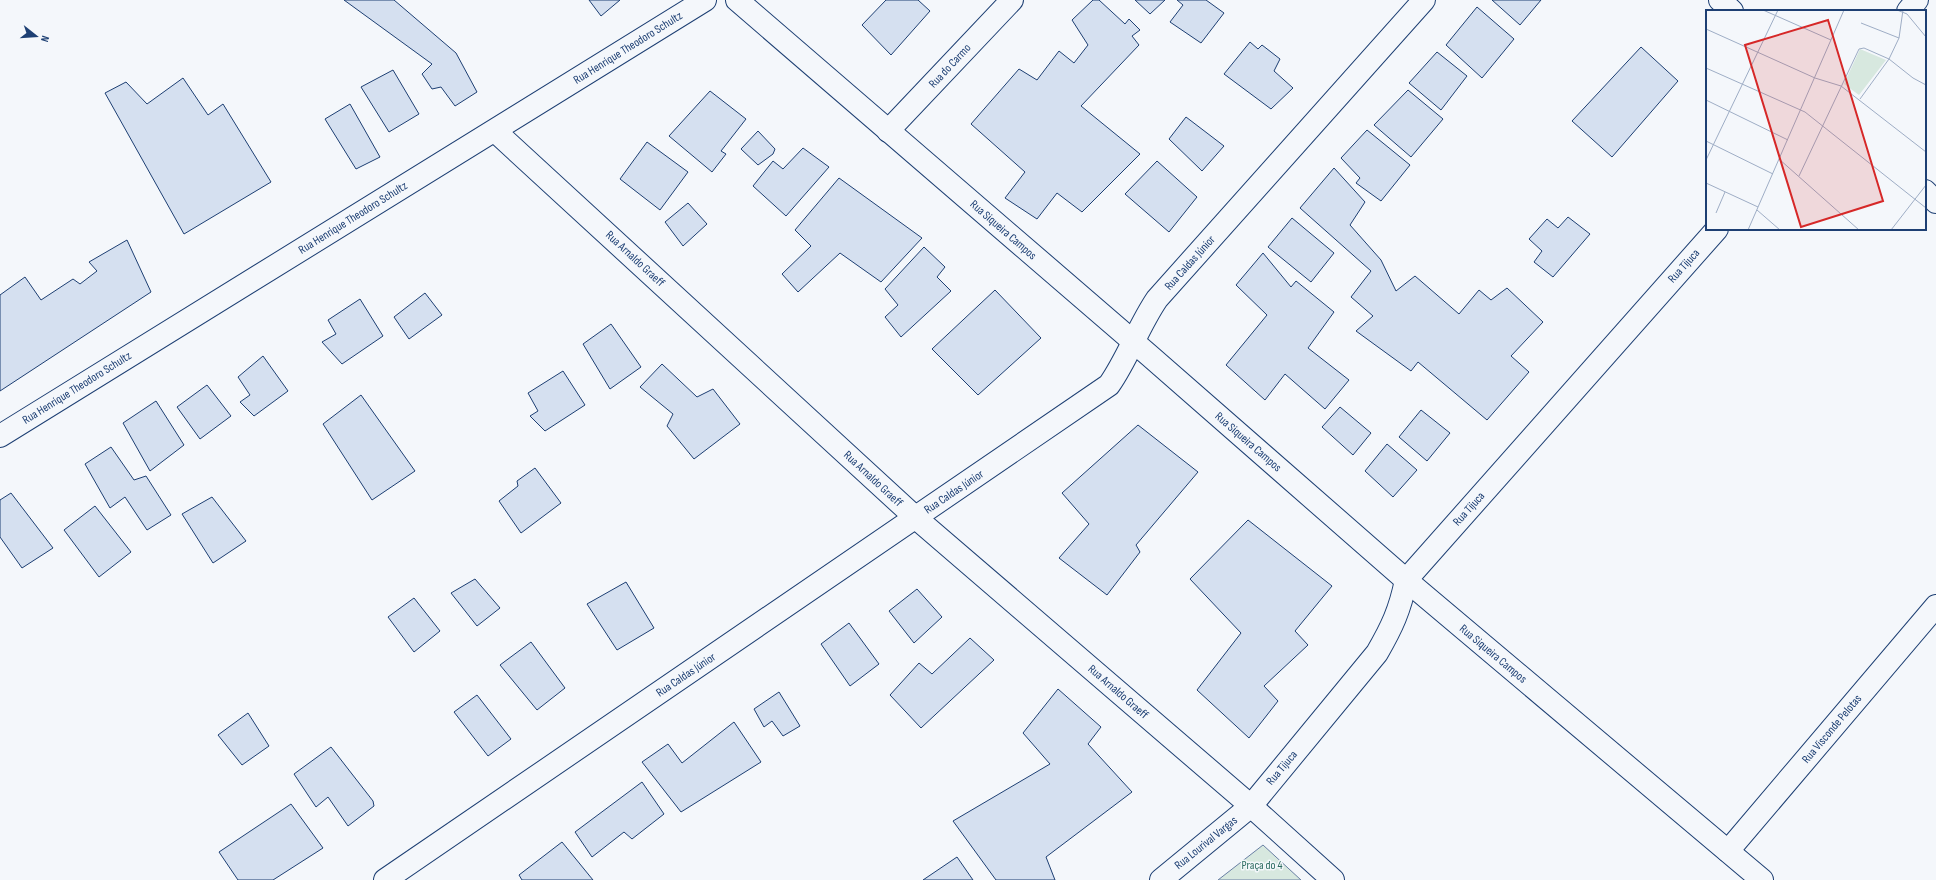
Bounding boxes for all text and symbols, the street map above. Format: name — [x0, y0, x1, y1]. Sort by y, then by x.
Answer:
street label: Rua Henrique Theodoro Schultz — [571, 8, 686, 88]
inset map — [1706, 10, 1926, 230]
north arrow — [16, 16, 56, 56]
text: N — [38, 34, 52, 44]
street label: Rua do Carmo — [926, 41, 974, 91]
street label: Rua Henrique Theodoro Schultz — [296, 178, 411, 258]
street label: Rua Siqueira Campos — [967, 197, 1039, 263]
street label: Rua Arnaldo Graeff — [602, 228, 668, 290]
street label: Rua Caldas Júnior — [1161, 232, 1219, 294]
street label: Rua Tijuca — [1665, 246, 1703, 286]
street label: Rua Henrique Theodoro Schultz — [20, 348, 135, 428]
street label: Rua Siqueira Campos — [1212, 409, 1284, 475]
street label: Rua Arnaldo Graeff — [840, 448, 906, 510]
street label: Rua Caldas Júnior — [921, 466, 987, 517]
street label: Rua Tijuca — [1450, 489, 1488, 529]
street label: Rua Siqueira Campos — [1456, 621, 1530, 687]
street label: Rua Caldas Júnior — [653, 649, 719, 700]
street label: Rua Arnaldo Graeff — [1085, 662, 1151, 722]
street label: Rua Visconde Pelotas — [1799, 692, 1865, 766]
street label: Rua Tijuca — [1263, 747, 1301, 788]
street label: Rua Lourival Vargas — [1172, 813, 1240, 873]
park label: Praça do 4 — [1241, 858, 1283, 873]

